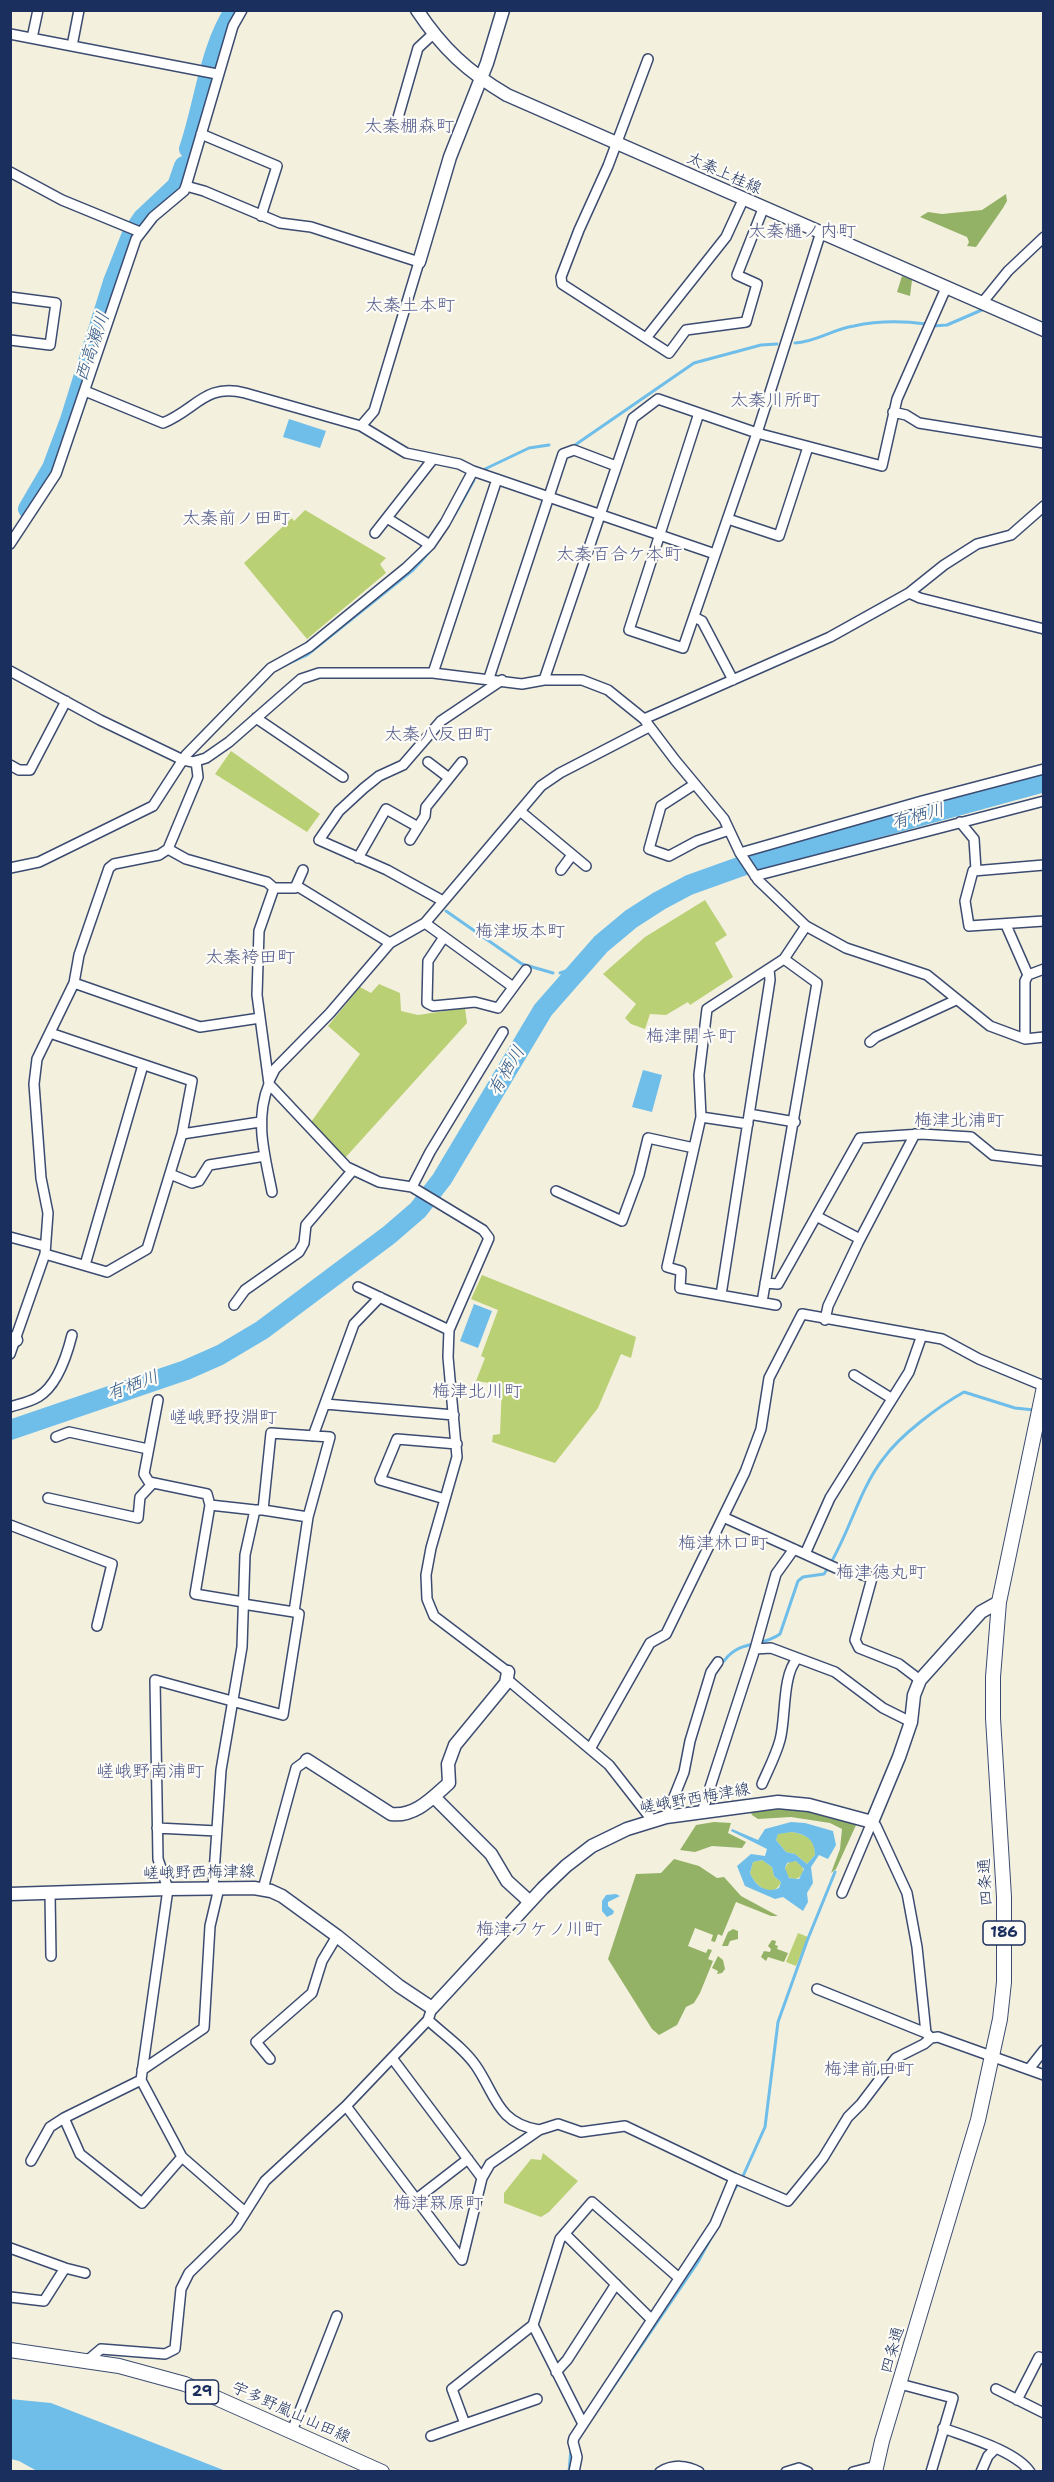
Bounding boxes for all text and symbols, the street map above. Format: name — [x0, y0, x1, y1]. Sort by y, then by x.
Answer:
district label: 太秦棚森町 — [364, 116, 454, 138]
street label: 太秦上桂線 — [684, 149, 764, 199]
district label: 太秦樋ノ内町 — [748, 221, 856, 243]
district label: 太秦土本町 — [365, 295, 455, 317]
water label: 西高瀬川 — [71, 309, 115, 385]
district label: 太秦川所町 — [730, 390, 820, 412]
district label: 太秦前ノ田町 — [182, 508, 290, 530]
district label: 太秦百合ケ本町 — [556, 544, 682, 566]
district label: 太秦八反田町 — [384, 724, 492, 746]
water label: 有栖川 — [889, 800, 947, 834]
district label: 梅津坂本町 — [475, 921, 565, 943]
district label: 太秦袴田町 — [205, 947, 295, 969]
district label: 梅津開キ町 — [646, 1026, 736, 1048]
water label: 有栖川 — [484, 1042, 530, 1100]
district label: 梅津北浦町 — [914, 1110, 1004, 1132]
water label: 有栖川 — [104, 1367, 162, 1405]
district label: 梅津北川町 — [432, 1381, 522, 1403]
district label: 嵯峨野投淵町 — [169, 1407, 277, 1429]
district label: 梅津林口町 — [678, 1533, 768, 1555]
district label: 梅津徳丸町 — [836, 1562, 926, 1584]
district label: 嵯峨野南浦町 — [96, 1761, 204, 1783]
street label: 嵯峨野西梅津線 — [638, 1780, 752, 1818]
street label: 四条通 — [975, 1858, 997, 1906]
street label: 嵯峨野西梅津線 — [143, 1862, 255, 1884]
district label: 梅津フケノ川町 — [476, 1919, 602, 1941]
road number: 186 — [983, 1921, 1025, 1945]
district label: 梅津前田町 — [824, 2059, 914, 2081]
district label: 梅津罧原町 — [393, 2193, 483, 2215]
street label: 四条通 — [877, 2324, 909, 2376]
street label: 宇多野嵐山山田線 — [229, 2378, 353, 2448]
road number: 29 — [186, 2380, 218, 2404]

